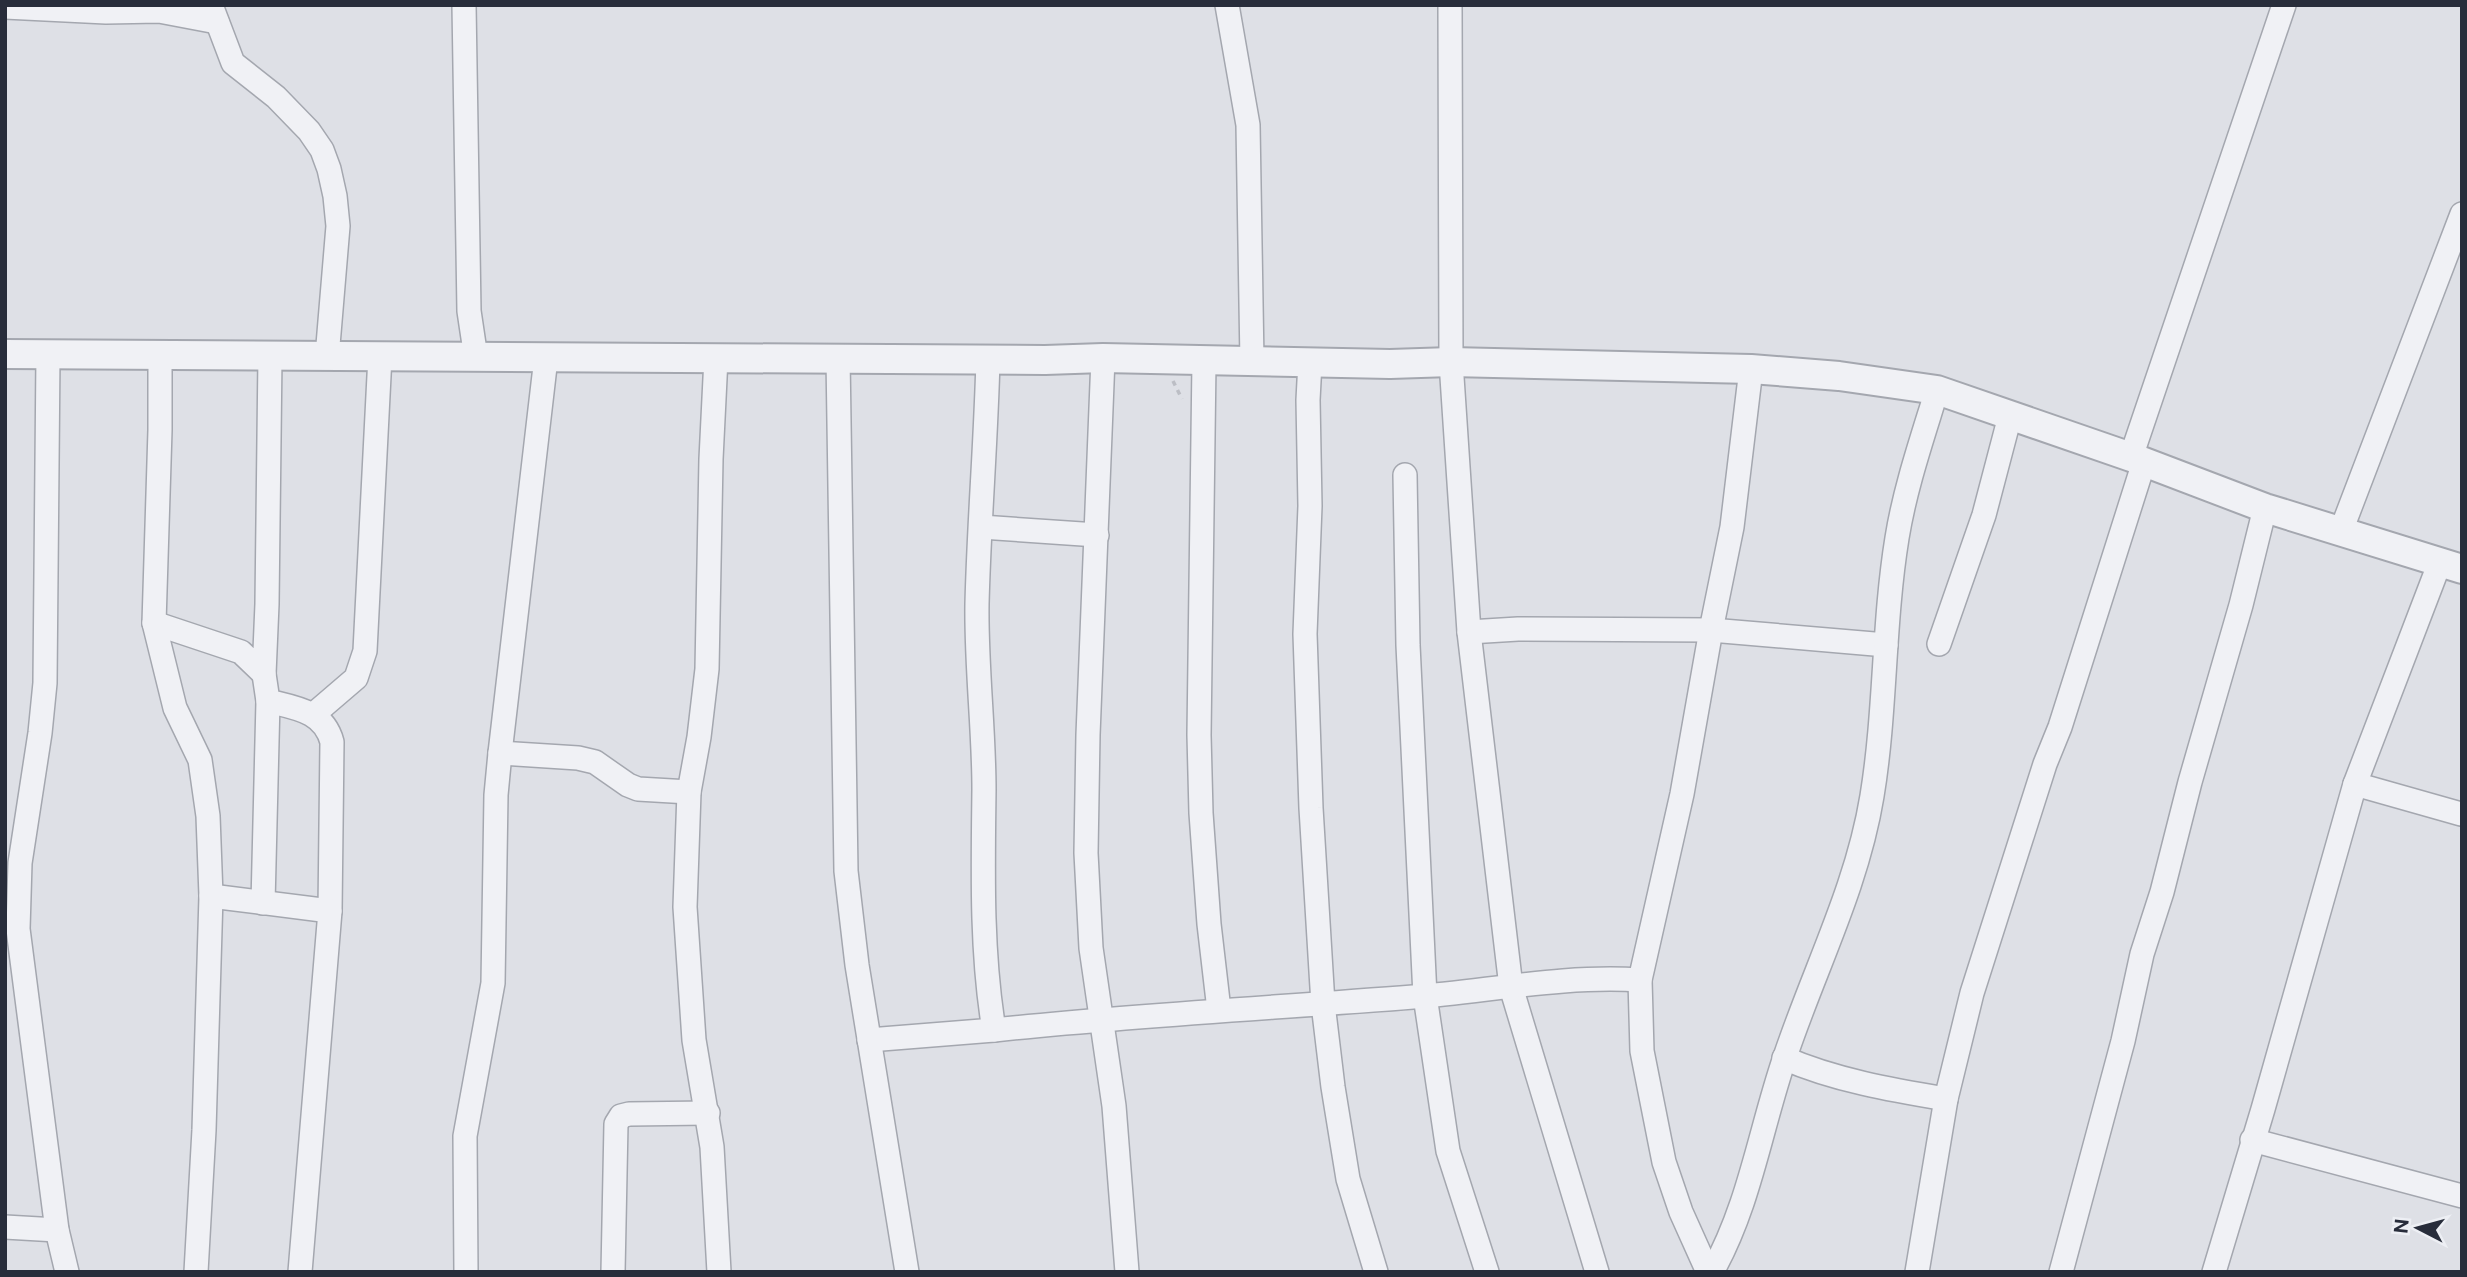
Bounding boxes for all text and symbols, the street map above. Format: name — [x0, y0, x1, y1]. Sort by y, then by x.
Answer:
north arrow — [2383, 1193, 2453, 1263]
text: N — [2389, 1218, 2413, 1235]

